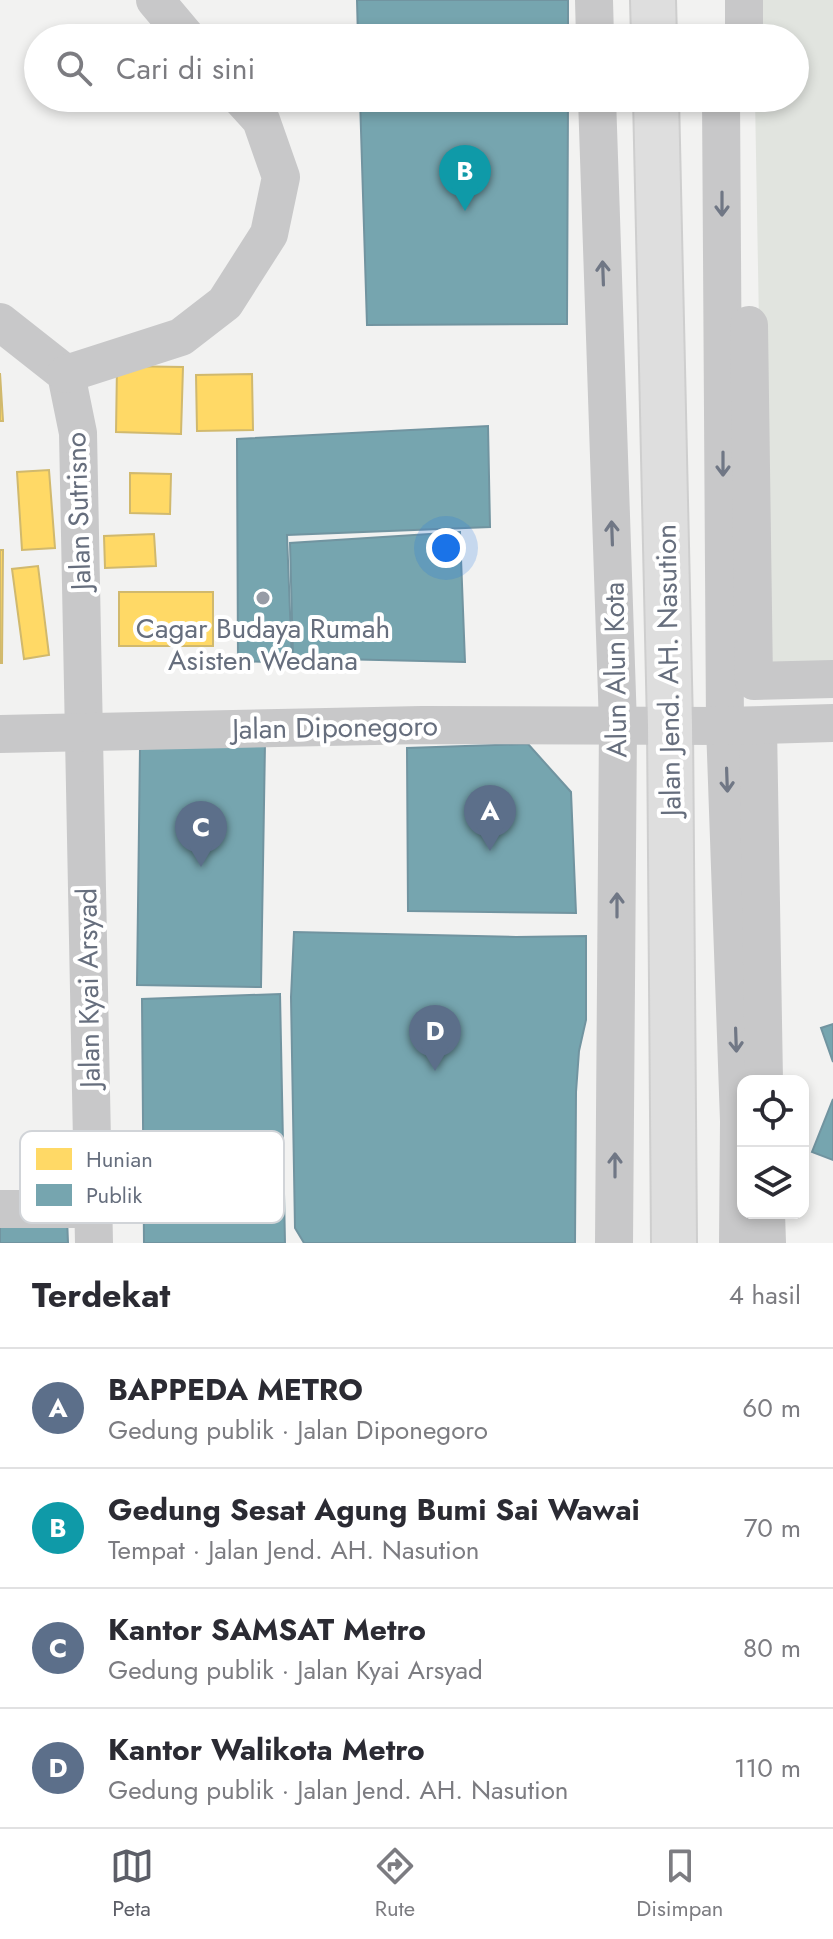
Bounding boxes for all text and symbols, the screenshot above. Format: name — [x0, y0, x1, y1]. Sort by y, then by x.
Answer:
search box — [24, 24, 809, 112]
icon: search — [52, 46, 96, 90]
text: Cari di sini — [116, 47, 255, 90]
pin: B — [439, 145, 491, 211]
one-way arrow — [714, 190, 729, 217]
one-way arrow — [596, 260, 611, 287]
street label: Jalan Sutrisno — [55, 431, 102, 595]
one-way arrow — [716, 450, 731, 477]
one-way arrow — [604, 520, 619, 547]
street label: Jalan Jend. AH. Nasution — [645, 524, 692, 820]
your location — [426, 528, 466, 568]
street label: Alun Alun Kota — [593, 582, 638, 758]
marker: Cagar Budaya Rumah Asisten Wedana — [254, 589, 272, 607]
place label: Cagar Budaya Rumah Asisten Wedana — [136, 608, 390, 681]
street label: Jalan Diponegoro — [228, 705, 438, 750]
one-way arrow — [720, 766, 735, 793]
pin: A — [464, 785, 516, 851]
pin: C — [175, 801, 227, 867]
street label: Jalan Kyai Arsyad — [66, 888, 111, 1092]
one-way arrow — [609, 892, 625, 919]
pin: D — [409, 1005, 461, 1071]
one-way arrow — [729, 1026, 744, 1053]
map controls — [737, 1075, 809, 1219]
button: locate — [737, 1075, 809, 1147]
legend — [20, 1131, 284, 1223]
text: Hunian — [86, 1143, 153, 1175]
button: layers — [737, 1147, 809, 1219]
one-way arrow — [607, 1152, 622, 1179]
text: Publik — [86, 1179, 142, 1211]
text: Terdekat — [32, 1271, 170, 1320]
text: 4 hasil — [729, 1276, 801, 1314]
text: BAPPEDA METRO — [108, 1368, 363, 1411]
text: A — [48, 1389, 68, 1427]
text: 60 m — [742, 1389, 801, 1427]
text: Gedung publik · Jalan Diponegoro — [108, 1411, 488, 1449]
text: Gedung Sesat Agung Bumi Sai Wawai — [108, 1488, 640, 1531]
text: B — [49, 1509, 67, 1547]
text: 70 m — [744, 1509, 801, 1547]
text: Tempat · Jalan Jend. AH. Nasution — [108, 1531, 480, 1569]
text: Kantor SAMSAT Metro — [108, 1608, 426, 1651]
text: C — [49, 1629, 67, 1667]
text: 80 m — [743, 1629, 801, 1667]
text: Gedung publik · Jalan Kyai Arsyad — [108, 1651, 483, 1689]
text: Kantor Walikota Metro — [108, 1728, 425, 1771]
text: D — [48, 1749, 68, 1787]
text: 110 m — [734, 1749, 801, 1787]
text: Gedung publik · Jalan Jend. AH. Nasution — [108, 1771, 569, 1809]
tab: Peta — [110, 1844, 154, 1924]
tab: Rute — [373, 1844, 417, 1924]
tab: Disimpan — [636, 1844, 723, 1924]

